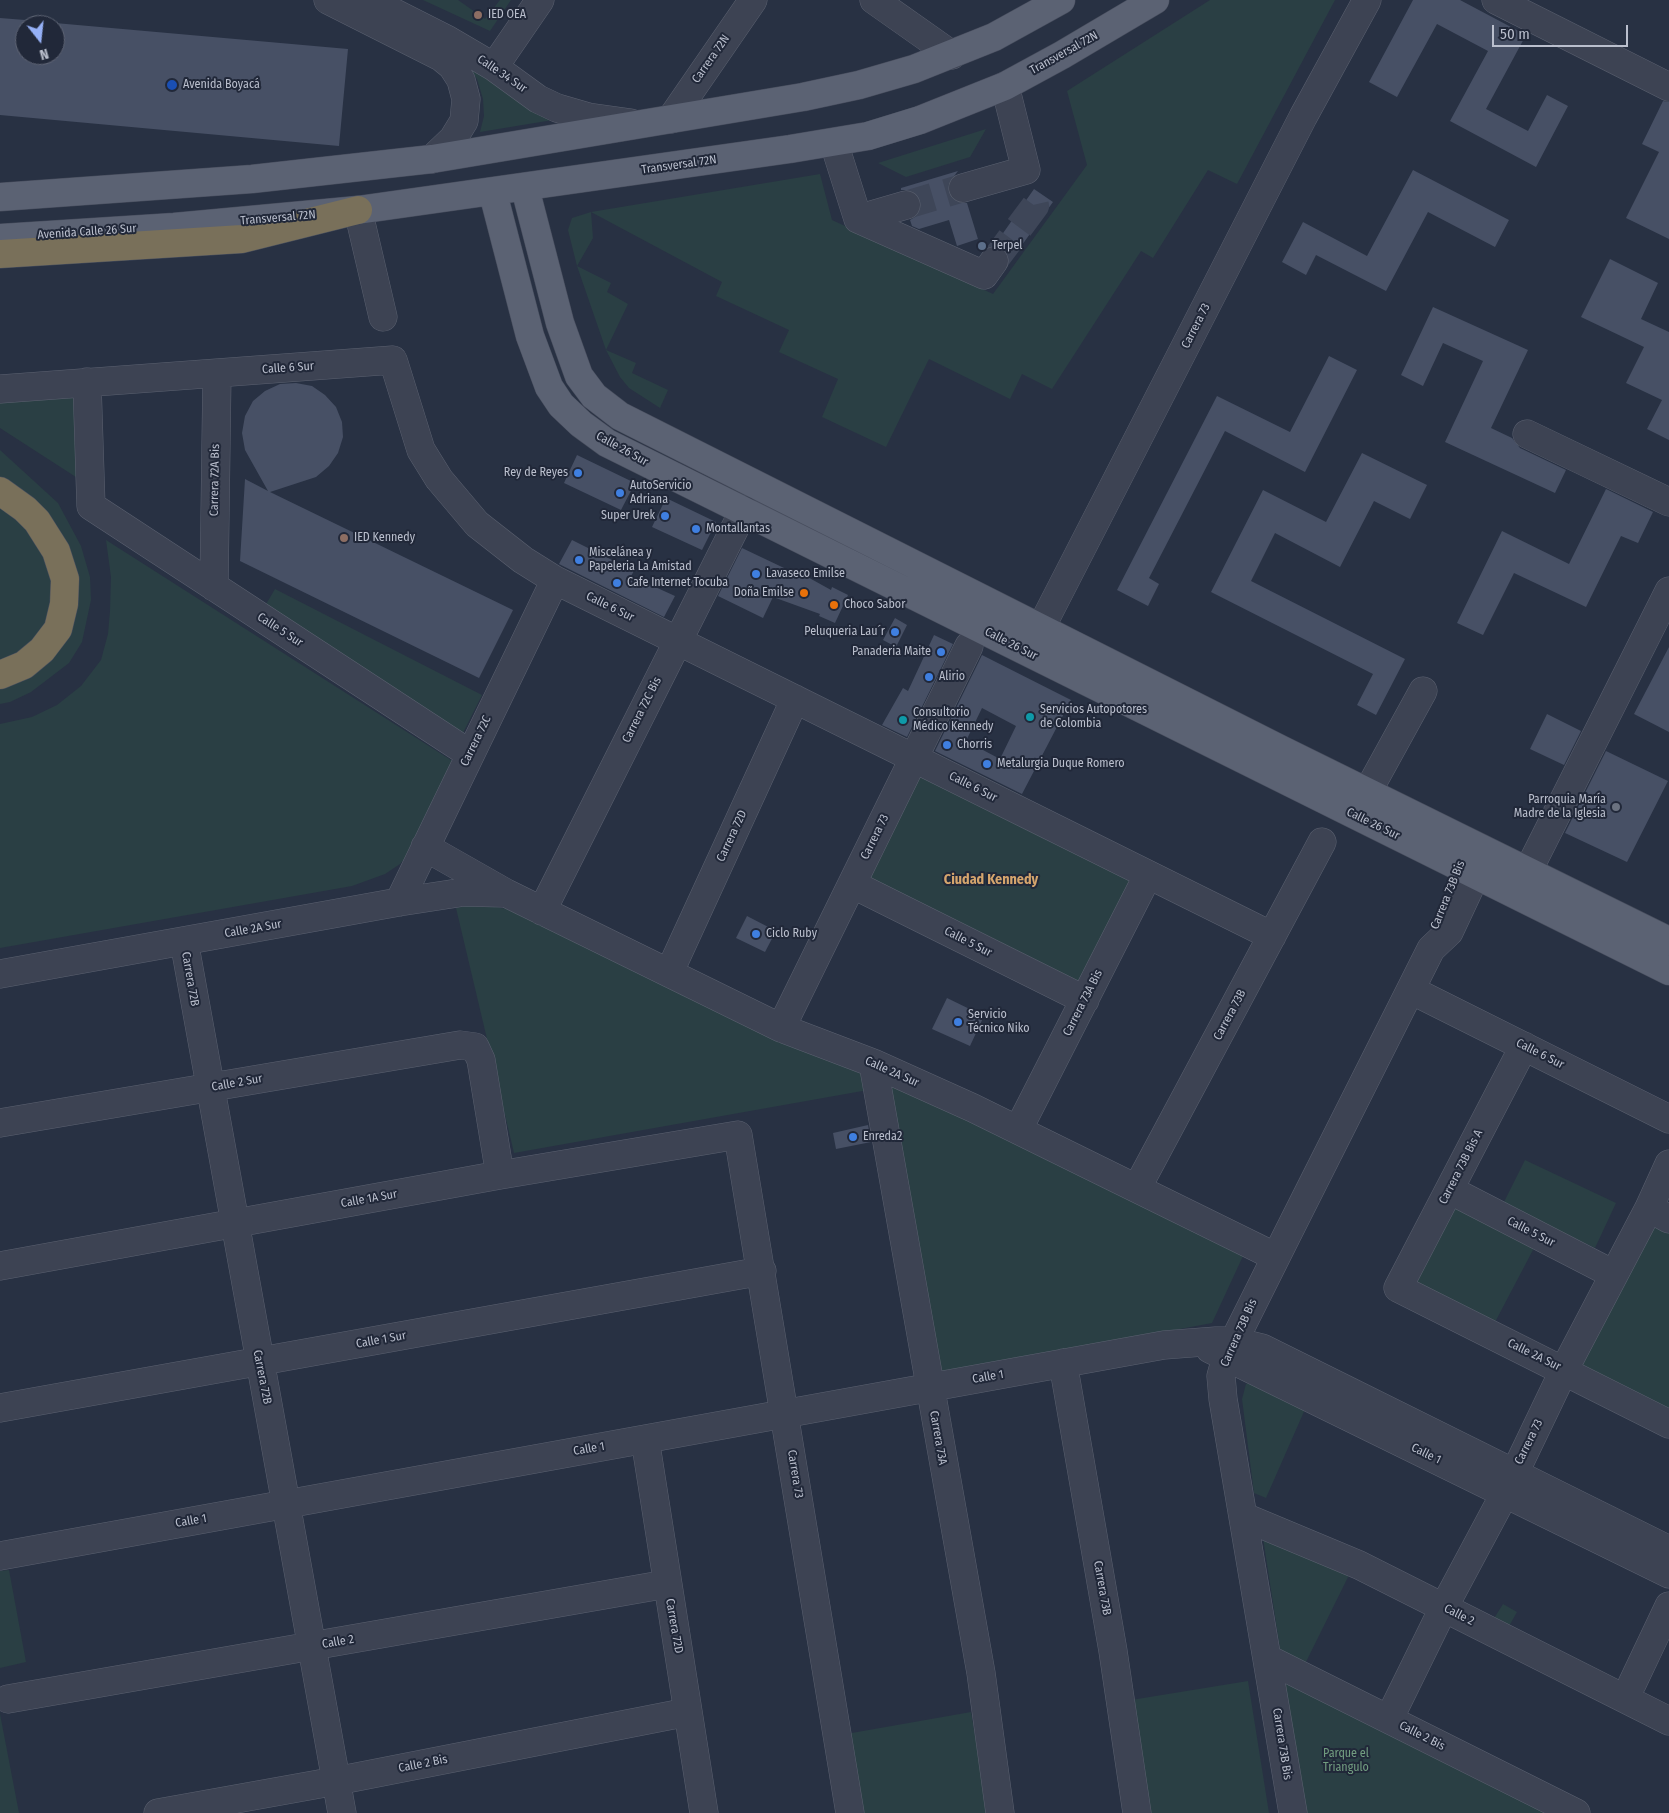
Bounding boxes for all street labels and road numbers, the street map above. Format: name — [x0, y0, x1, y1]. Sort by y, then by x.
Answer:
street label: Transversal 72N — [1027, 28, 1101, 78]
street label: Carrera 72N — [689, 32, 733, 86]
street label: Calle 34 Sur — [474, 52, 530, 96]
street label: Transversal 72N — [641, 153, 717, 177]
street label: Transversal 72N — [240, 208, 316, 228]
street label: Avenida Calle 26 Sur — [37, 221, 137, 243]
street label: Carrera 73 — [1179, 301, 1213, 351]
street label: Calle 6 Sur — [262, 359, 314, 377]
street label: Calle 26 Sur — [593, 429, 651, 469]
street label: Carrera 72A Bis — [207, 444, 223, 516]
street label: Calle 6 Sur — [583, 589, 637, 625]
street label: Calle 5 Sur — [254, 610, 306, 650]
street label: Calle 26 Sur — [982, 625, 1040, 663]
street label: Carrera 72C Bis — [619, 675, 665, 745]
street label: Carrera 72C — [458, 713, 494, 769]
street label: Calle 6 Sur — [947, 769, 999, 805]
street label: Calle 26 Sur — [1344, 805, 1402, 843]
street label: Carrera 72D — [714, 808, 750, 864]
street label: Carrera 73 — [858, 812, 892, 862]
street label: Carrera 73B Bis — [1428, 859, 1468, 931]
street label: Calle 2A Sur — [223, 917, 283, 941]
street label: Calle 5 Sur — [942, 924, 994, 960]
street label: Carrera 72B — [178, 951, 202, 1007]
street label: Carrera 73A Bis — [1060, 967, 1106, 1039]
street label: Carrera 73B — [1211, 987, 1249, 1043]
street label: Calle 6 Sur — [1514, 1036, 1566, 1072]
street label: Calle 2A Sur — [863, 1054, 921, 1090]
street label: Calle 2 Sur — [210, 1071, 264, 1095]
street label: Carrera 73B Bis A — [1436, 1127, 1486, 1207]
street label: Calle 1A Sur — [340, 1187, 398, 1211]
street label: Calle 5 Sur — [1505, 1214, 1557, 1250]
street label: Carrera 73B Bis — [1218, 1297, 1260, 1369]
street label: Calle 1 Sur — [355, 1329, 407, 1351]
street label: Calle 2A Sur — [1505, 1336, 1563, 1374]
street label: Carrera 72B — [250, 1349, 274, 1405]
street label: Calle 1 — [971, 1367, 1005, 1387]
street label: Carrera 73A — [926, 1410, 950, 1466]
street label: Carrera 73 — [1512, 1417, 1546, 1467]
street label: Calle 1 — [572, 1439, 606, 1459]
street label: Calle 1 — [1409, 1441, 1443, 1467]
street label: Carrera 73 — [784, 1449, 806, 1499]
street label: Calle 1 — [174, 1511, 208, 1531]
street label: Carrera 73B — [1090, 1560, 1114, 1616]
street label: Carrera 72D — [662, 1598, 686, 1654]
street label: Calle 2 — [1441, 1601, 1477, 1629]
street label: Calle 2 — [321, 1632, 355, 1652]
street label: Carrera 73B Bis — [1269, 1707, 1295, 1781]
street label: Calle 2 Bis — [1397, 1718, 1447, 1754]
street label: Calle 2 Bis — [397, 1752, 449, 1776]

